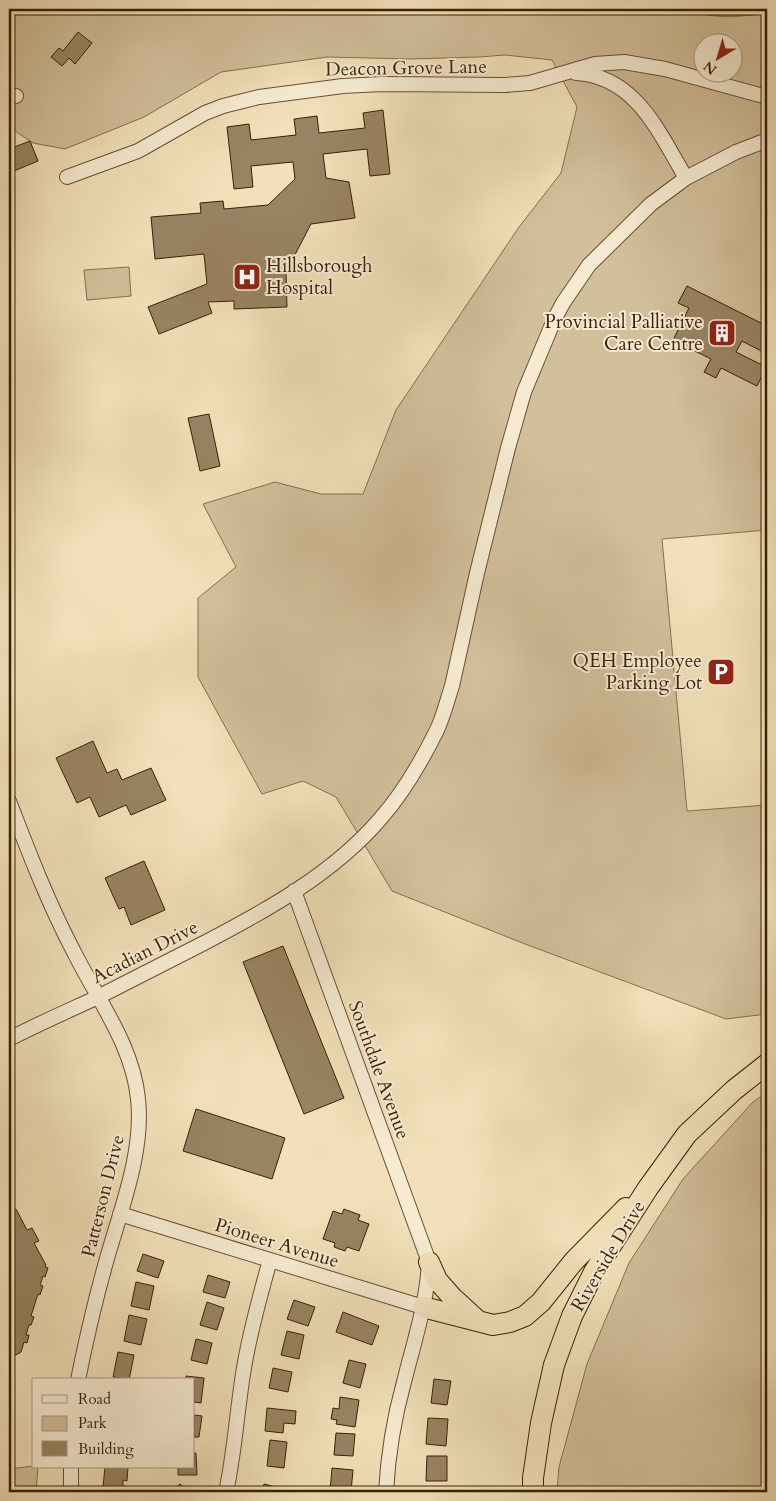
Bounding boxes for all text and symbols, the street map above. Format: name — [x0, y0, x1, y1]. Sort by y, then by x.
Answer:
north arrow — [694, 32, 744, 82]
street label: Deacon Grove Lane — [325, 54, 487, 82]
text: N — [700, 57, 721, 79]
place label: Hillsborough Hospital — [266, 253, 373, 301]
hospital icon: Hillsborough Hospital — [232, 262, 262, 292]
place label: Provincial Palliative Care Centre — [544, 309, 703, 357]
building icon: Provincial Palliative Care Centre — [707, 318, 737, 348]
place label: QEH Employee Parking Lot — [573, 648, 702, 696]
parking icon: QEH Employee Parking Lot — [706, 657, 736, 687]
street label: Acadian Drive — [87, 914, 203, 990]
street label: Southdale Avenue — [342, 997, 416, 1143]
street label: Patterson Drive — [75, 1132, 131, 1260]
street label: Riverside Drive — [565, 1196, 651, 1316]
street label: Pioneer Avenue — [212, 1212, 342, 1274]
legend — [32, 1378, 195, 1468]
text: Road — [78, 1389, 111, 1409]
text: Park — [78, 1413, 107, 1433]
text: Building — [78, 1439, 134, 1459]

